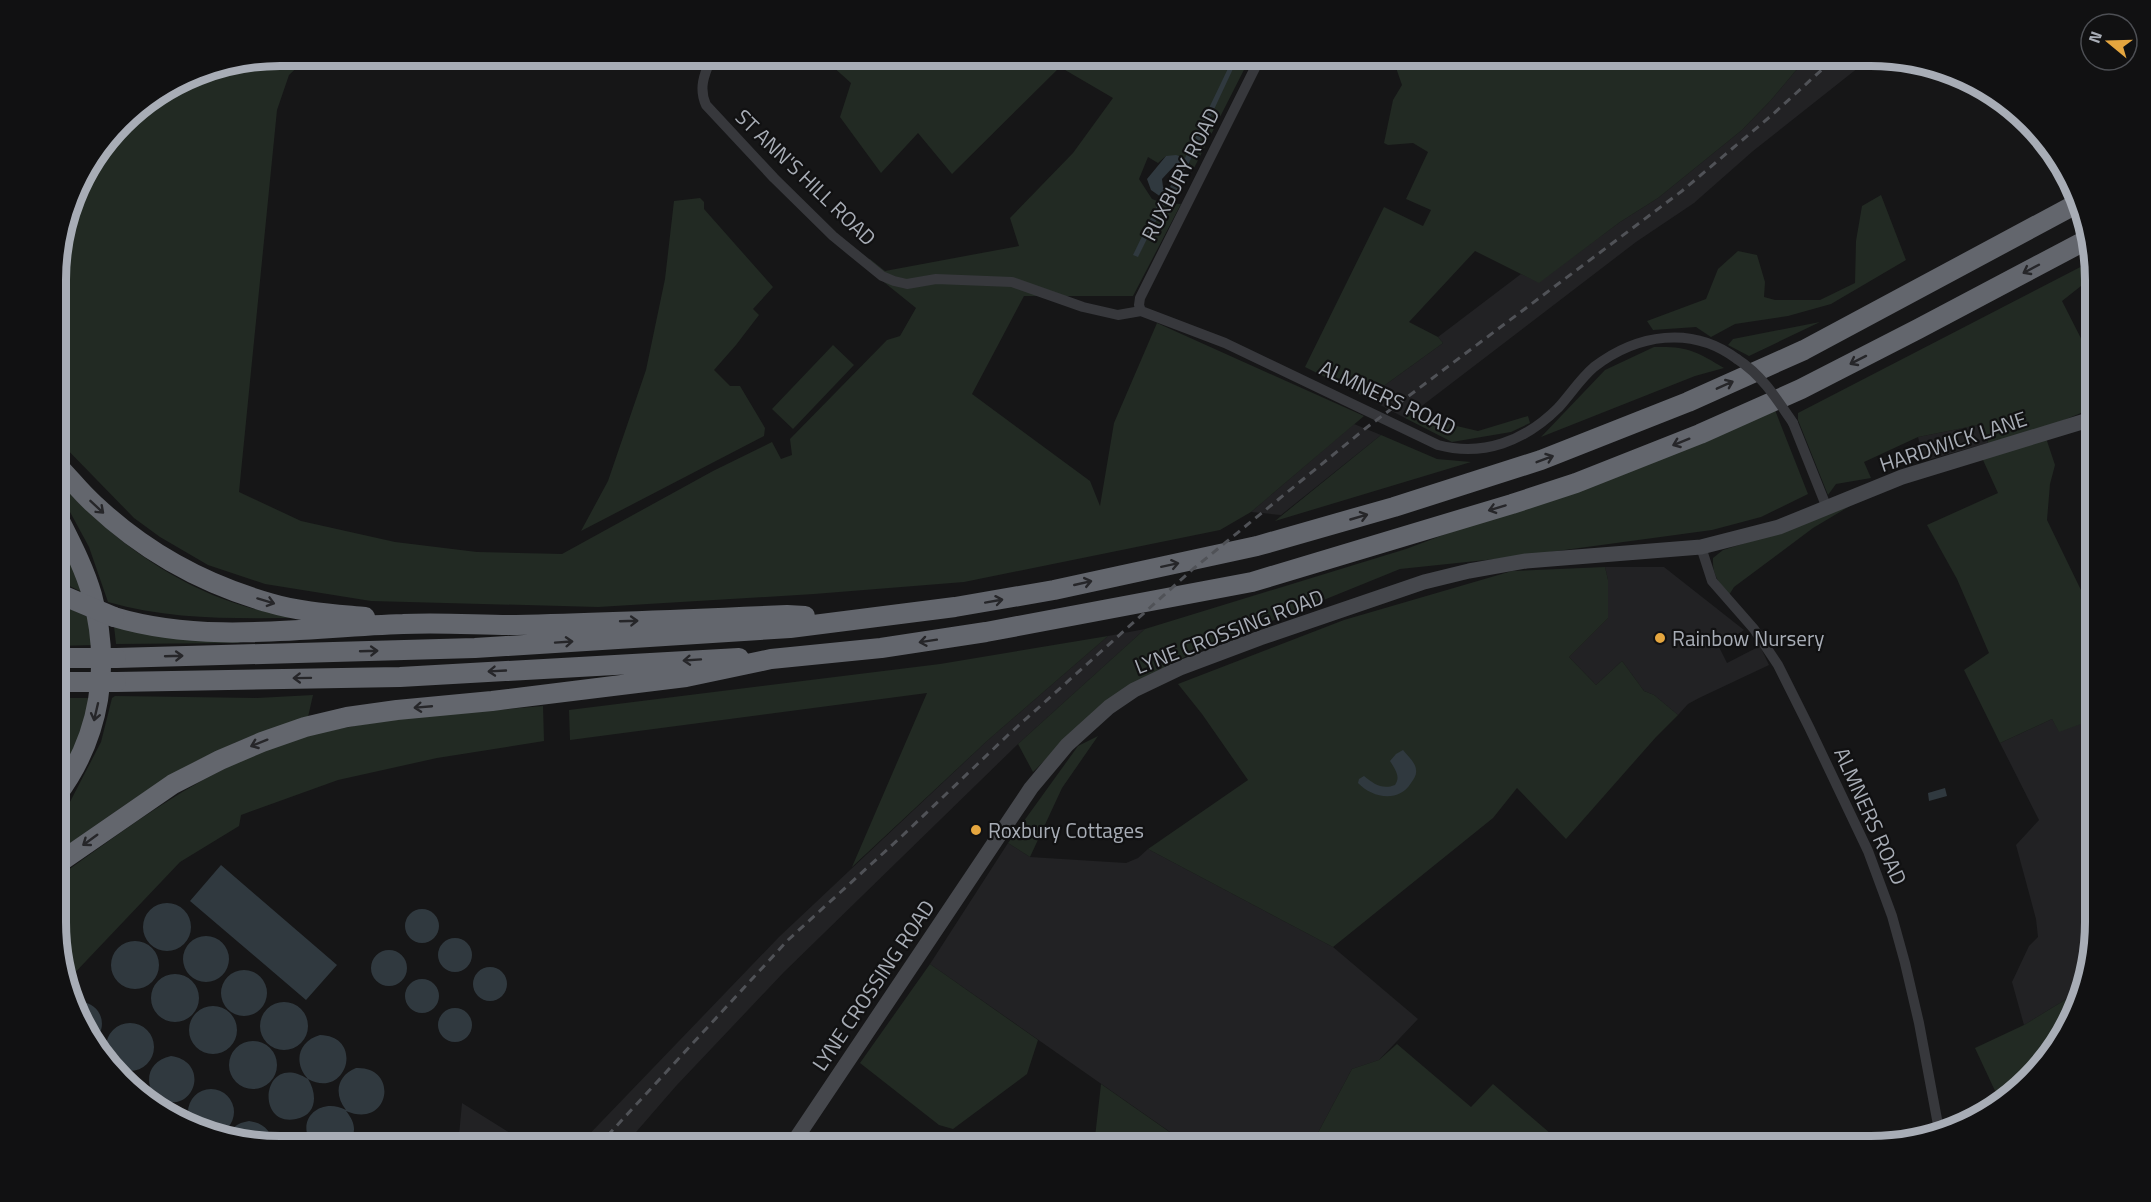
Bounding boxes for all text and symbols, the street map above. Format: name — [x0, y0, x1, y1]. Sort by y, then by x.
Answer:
north arrow — [2079, 12, 2139, 72]
text: N — [2082, 28, 2108, 46]
street label: ST ANN'S HILL ROAD — [728, 101, 884, 253]
street label: RUXBURY ROAD — [1133, 102, 1227, 246]
one-way arrow — [2022, 264, 2040, 276]
street label: ALMNERS ROAD — [1314, 351, 1462, 443]
one-way arrow — [1849, 355, 1867, 366]
one-way arrow — [1716, 379, 1734, 390]
street label: HARDWICK LANE — [1875, 402, 2031, 480]
one-way arrow — [1672, 437, 1691, 448]
one-way arrow — [1535, 452, 1554, 463]
one-way arrow — [90, 500, 105, 515]
one-way arrow — [1488, 503, 1507, 514]
one-way arrow — [1349, 511, 1368, 522]
one-way arrow — [1159, 559, 1179, 570]
one-way arrow — [1074, 577, 1093, 589]
street label: LYNE CROSSING ROAD — [1130, 580, 1328, 682]
one-way arrow — [983, 595, 1003, 606]
one-way arrow — [256, 596, 275, 607]
one-way arrow — [619, 616, 639, 627]
place label: Rainbow Nursery — [1672, 622, 1824, 654]
marker: Rainbow Nursery — [1653, 631, 1667, 645]
one-way arrow — [918, 636, 938, 647]
one-way arrow — [554, 637, 573, 648]
one-way arrow — [359, 645, 379, 657]
one-way arrow — [164, 650, 184, 662]
one-way arrow — [682, 655, 702, 666]
one-way arrow — [488, 666, 508, 677]
one-way arrow — [293, 673, 313, 684]
one-way arrow — [90, 701, 101, 721]
one-way arrow — [414, 702, 434, 713]
one-way arrow — [250, 738, 268, 749]
street label: ALMNERS ROAD — [1826, 742, 1916, 890]
place label: Roxbury Cottages — [988, 814, 1144, 846]
marker: Roxbury Cottages — [969, 823, 983, 837]
one-way arrow — [83, 834, 99, 846]
street label: LYNE CROSSING ROAD — [804, 893, 942, 1077]

